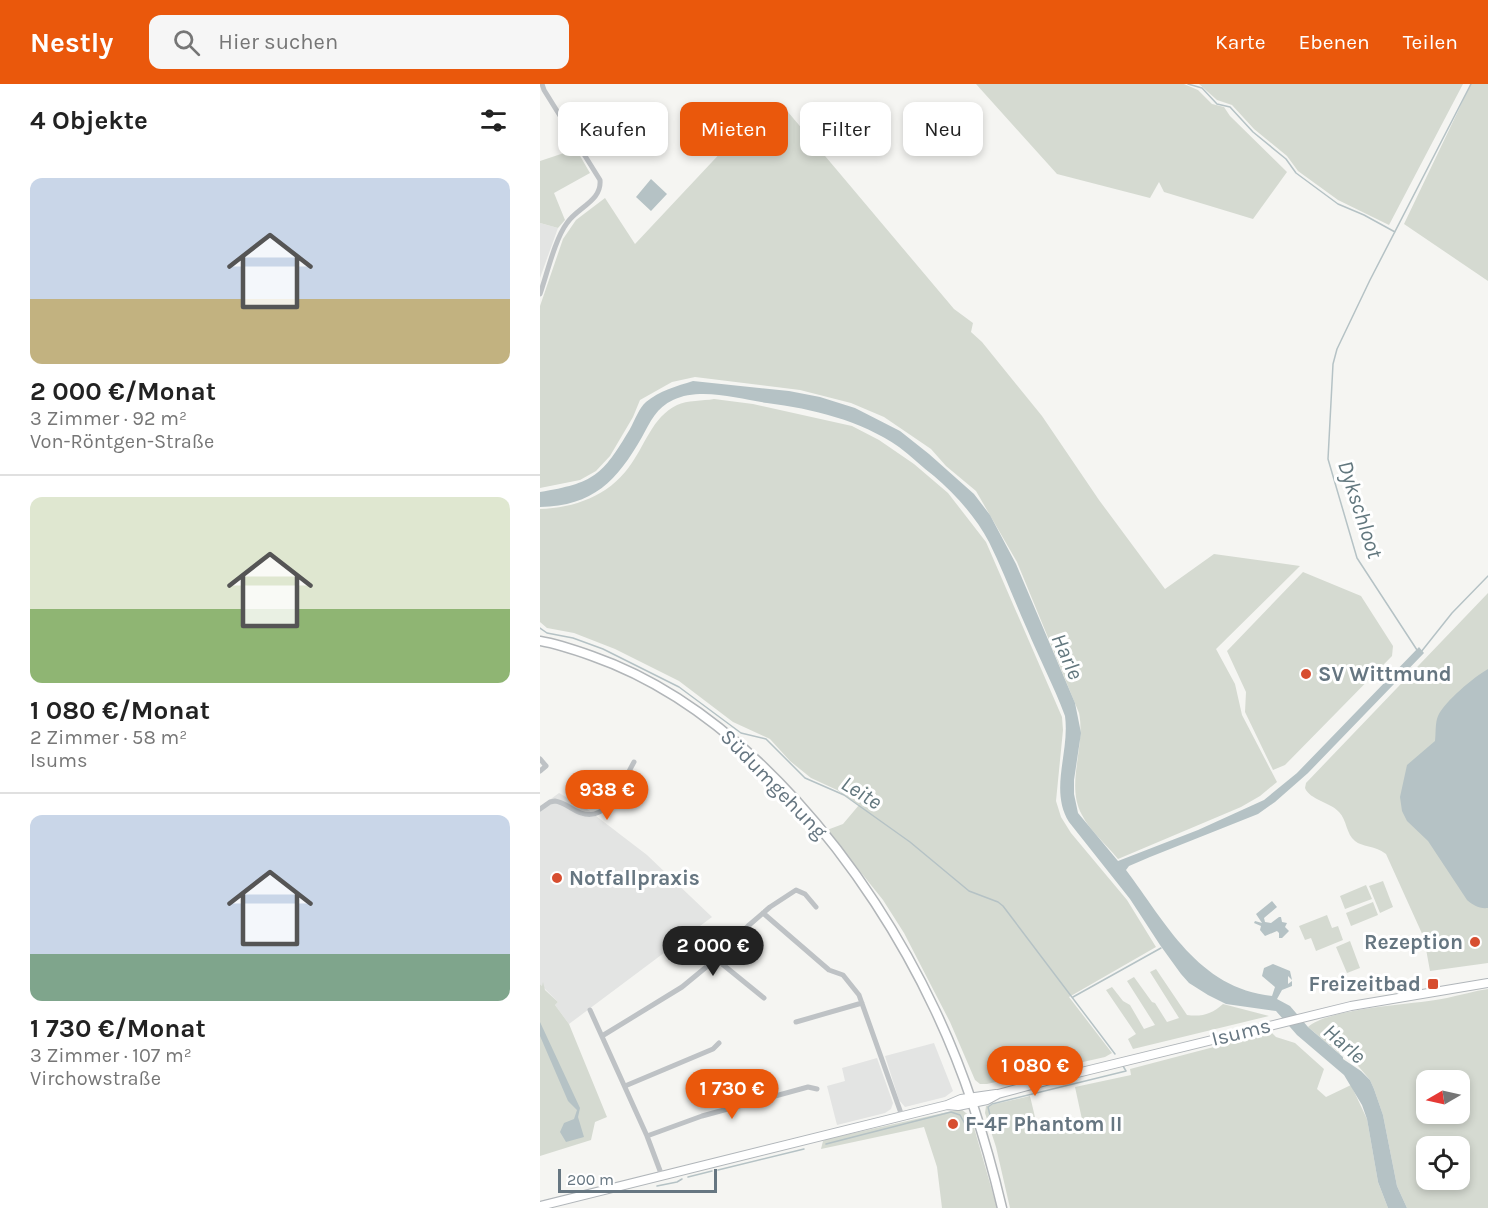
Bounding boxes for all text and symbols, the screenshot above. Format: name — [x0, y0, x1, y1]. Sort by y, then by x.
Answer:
search box — [149, 15, 569, 69]
text: Nestly — [30, 26, 113, 59]
icon: search — [170, 26, 203, 59]
text: Hier suchen — [218, 29, 338, 55]
text: Karte — [1215, 30, 1266, 54]
text: Ebenen — [1299, 30, 1370, 54]
text: Teilen — [1403, 30, 1458, 54]
chip: Kaufen — [558, 102, 668, 156]
chip: Mieten — [680, 102, 788, 156]
chip: Filter — [800, 102, 891, 156]
chip: Neu — [903, 102, 983, 156]
icon: filters — [477, 104, 510, 137]
text: 4 Objekte — [30, 105, 148, 136]
icon: home — [216, 217, 324, 325]
text: 2 000 €/Monat — [30, 376, 216, 407]
text: 3 Zimmer · 92 m² — [30, 407, 187, 430]
text: Von-Röntgen-Straße — [30, 430, 214, 453]
water label: Dykschloot — [1332, 457, 1388, 562]
icon: home — [216, 536, 324, 644]
water label: Harle — [1046, 629, 1089, 683]
place label: SV Wittmund — [1318, 662, 1452, 686]
marker: SV Wittmund — [1299, 667, 1313, 681]
text: 1 080 €/Monat — [30, 695, 210, 726]
street label: Südumgehung — [716, 724, 832, 844]
text: 2 Zimmer · 58 m² — [30, 726, 187, 749]
text: Isums — [30, 749, 87, 772]
pin: 938 € — [565, 770, 649, 821]
water label: Leite — [836, 770, 887, 815]
text: 938 € — [579, 778, 635, 801]
icon: home — [216, 854, 324, 962]
place label: Notfallpraxis — [569, 866, 700, 890]
marker: Notfallpraxis — [550, 871, 564, 885]
pin: 2 000 € — [658, 926, 768, 977]
place label: Rezeption — [1364, 930, 1463, 954]
text: 2 000 € — [677, 934, 749, 957]
marker: Rezeption — [1468, 935, 1482, 949]
place label: Freizeitbad — [1308, 972, 1421, 996]
marker: Freizeitbad — [1426, 977, 1440, 991]
text: 1 730 €/Monat — [30, 1013, 206, 1044]
street label: Isums — [1209, 1013, 1273, 1051]
water label: Harle — [1318, 1018, 1371, 1069]
text: 3 Zimmer · 107 m² — [30, 1044, 192, 1067]
pin: 1 080 € — [980, 1046, 1090, 1097]
text: 1 080 € — [1001, 1054, 1069, 1077]
text: Virchowstraße — [30, 1067, 161, 1090]
pin: 1 730 € — [677, 1069, 787, 1120]
north arrow — [1416, 1070, 1470, 1124]
map controls — [1416, 1070, 1470, 1190]
text: 1 730 € — [700, 1077, 764, 1100]
place label: F-4F Phantom II — [965, 1112, 1122, 1136]
marker: F-4F Phantom II — [946, 1117, 960, 1131]
button: locate — [1416, 1136, 1470, 1190]
scale bar — [558, 1166, 717, 1194]
text: 200 m — [567, 1170, 614, 1189]

